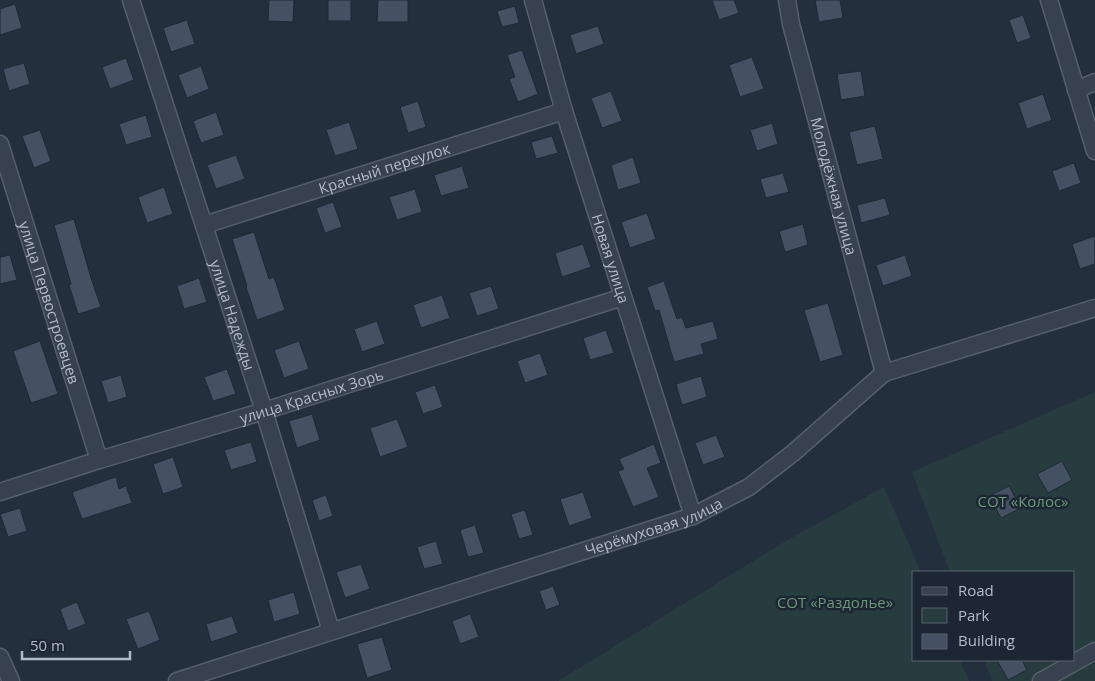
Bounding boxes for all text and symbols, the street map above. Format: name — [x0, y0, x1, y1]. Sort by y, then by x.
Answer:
street label: Молодёжная улица — [806, 115, 862, 257]
street label: Красный переулок — [316, 138, 453, 198]
street label: Новая улица — [587, 211, 635, 306]
street label: улица Первостроевцев — [15, 219, 85, 386]
street label: улица Надежды — [206, 257, 260, 373]
street label: улица Красных Зорь — [237, 364, 386, 428]
park label: СОТ «Колос» — [977, 491, 1069, 511]
street label: Черёмуховая улица — [582, 493, 726, 560]
legend — [912, 571, 1075, 661]
text: Road — [958, 580, 994, 600]
park label: СОТ «Раздолье» — [777, 592, 893, 612]
text: Park — [958, 605, 989, 625]
scale bar — [22, 628, 130, 660]
text: Building — [958, 630, 1015, 650]
text: 50 m — [30, 635, 65, 655]

